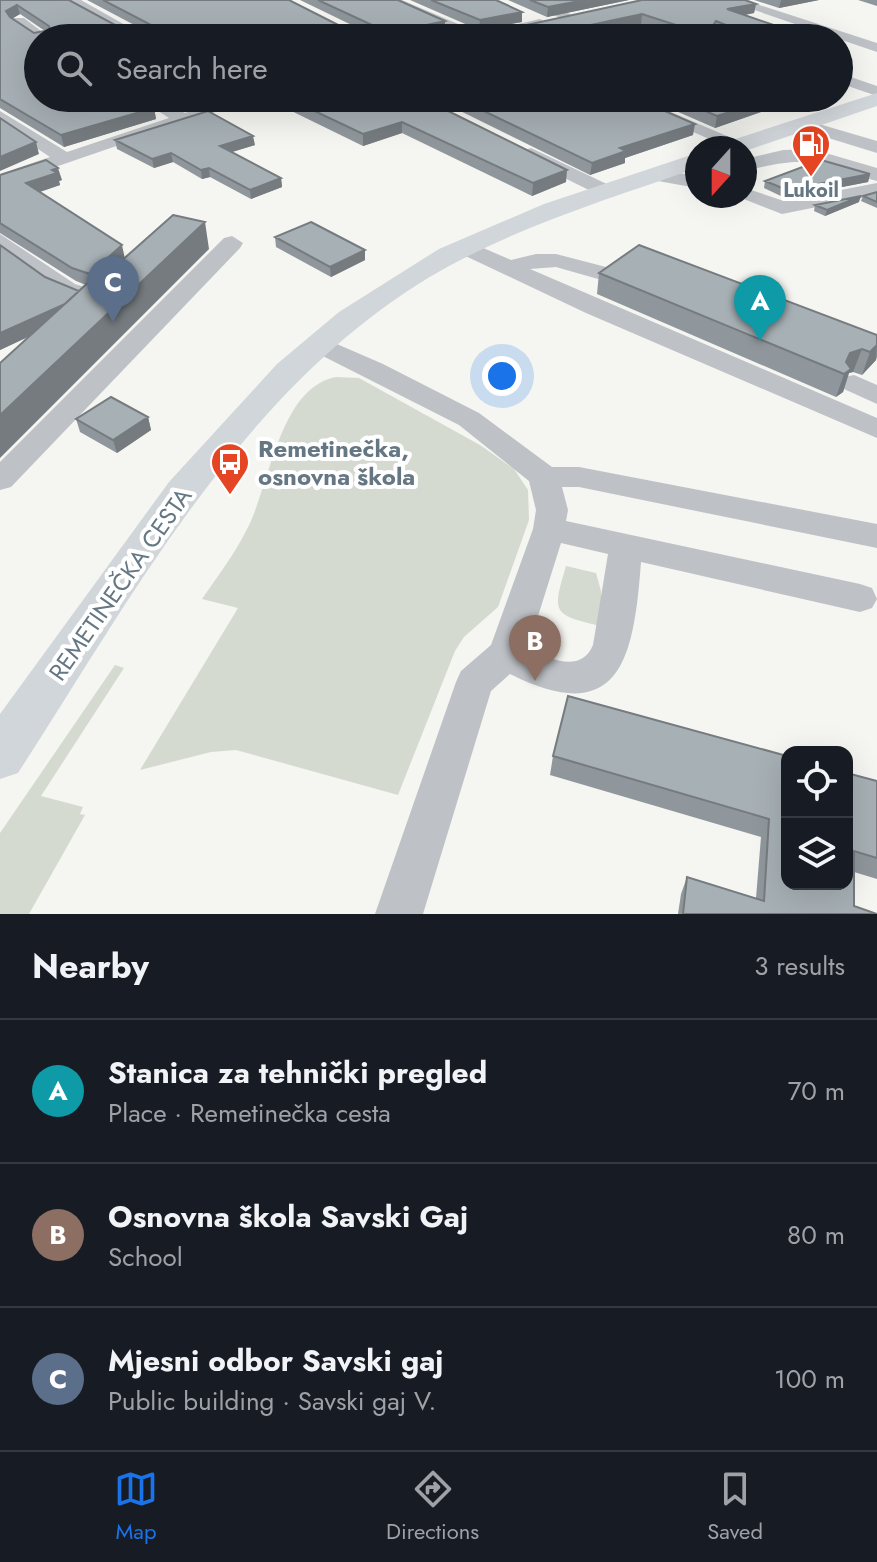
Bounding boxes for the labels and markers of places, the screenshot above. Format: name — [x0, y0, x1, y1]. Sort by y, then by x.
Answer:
fuel station icon: Lukoil — [790, 123, 832, 178]
place label: Lukoil — [783, 176, 839, 205]
pin: C — [87, 256, 139, 322]
pin: A — [734, 275, 786, 341]
place label: Remetinečka, osnovna škola — [258, 431, 415, 494]
bus stop icon: Remetinečka, osnovna škola — [209, 441, 251, 496]
pin: B — [509, 615, 561, 681]

